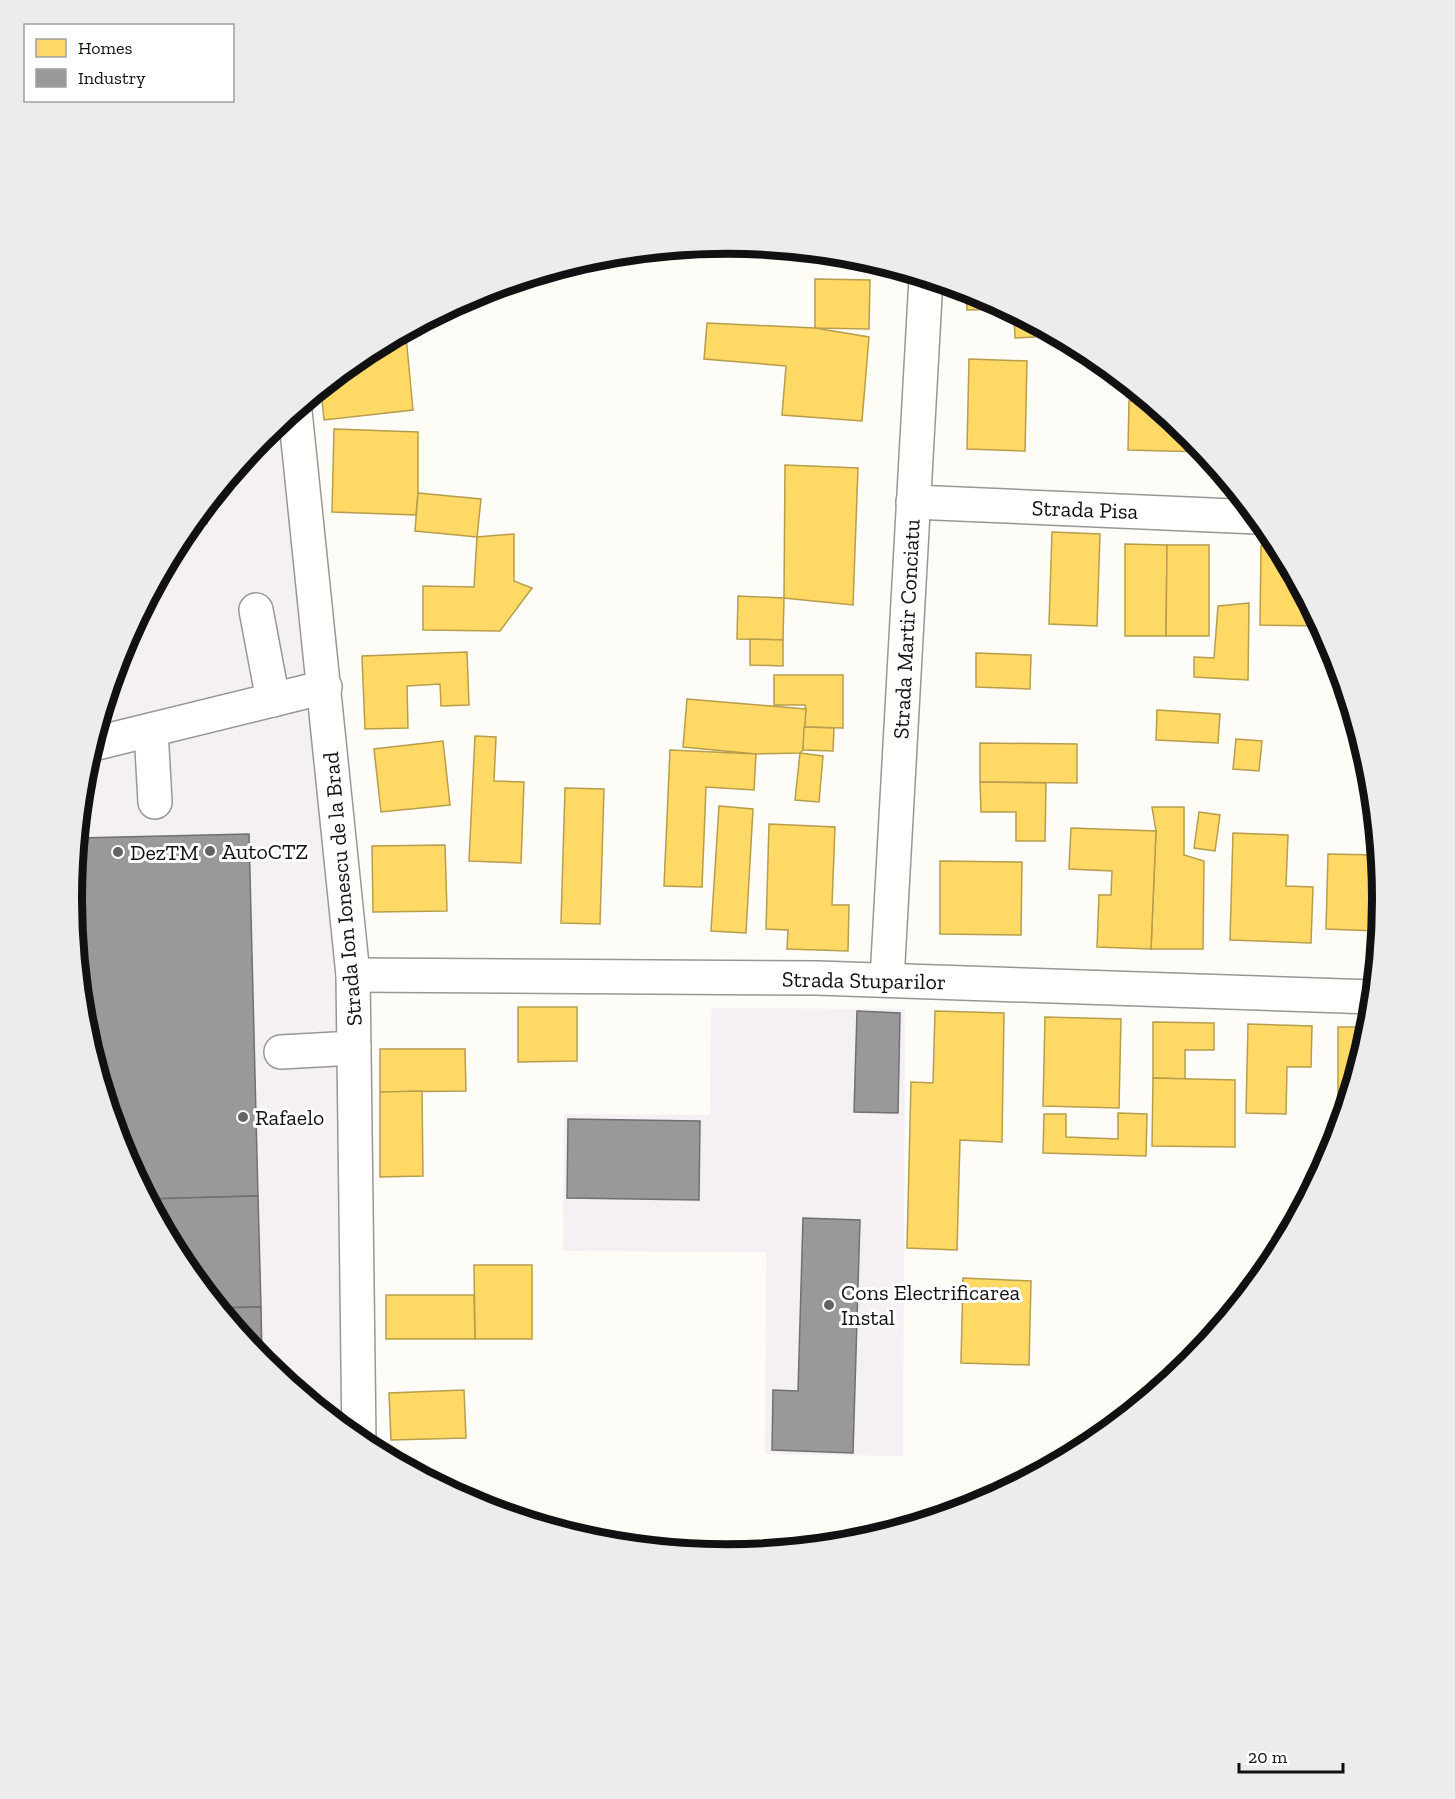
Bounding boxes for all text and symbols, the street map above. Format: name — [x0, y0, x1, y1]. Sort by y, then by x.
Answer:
legend — [24, 24, 234, 102]
text: Homes — [78, 37, 132, 59]
text: Industry — [78, 67, 146, 89]
street label: Strada Pisa — [1031, 494, 1139, 525]
street label: Strada Martir Conciatu — [887, 518, 926, 740]
street label: Strada Ion Ionescu de la Brad — [317, 751, 368, 1027]
place label: AutoCTZ — [222, 838, 308, 865]
place label: DezTM — [130, 839, 199, 866]
marker: AutoCTZ — [203, 844, 217, 858]
marker: DezTM — [111, 845, 125, 859]
street label: Strada Stuparilor — [782, 966, 946, 995]
place label: Rafaelo — [255, 1104, 324, 1131]
marker: Rafaelo — [236, 1110, 250, 1124]
place label: Cons Electrificarea Instal — [841, 1279, 1020, 1331]
marker: Cons Electrificarea Instal — [822, 1298, 836, 1312]
scale bar — [1239, 1736, 1342, 1774]
text: 20 m — [1248, 1746, 1288, 1768]

